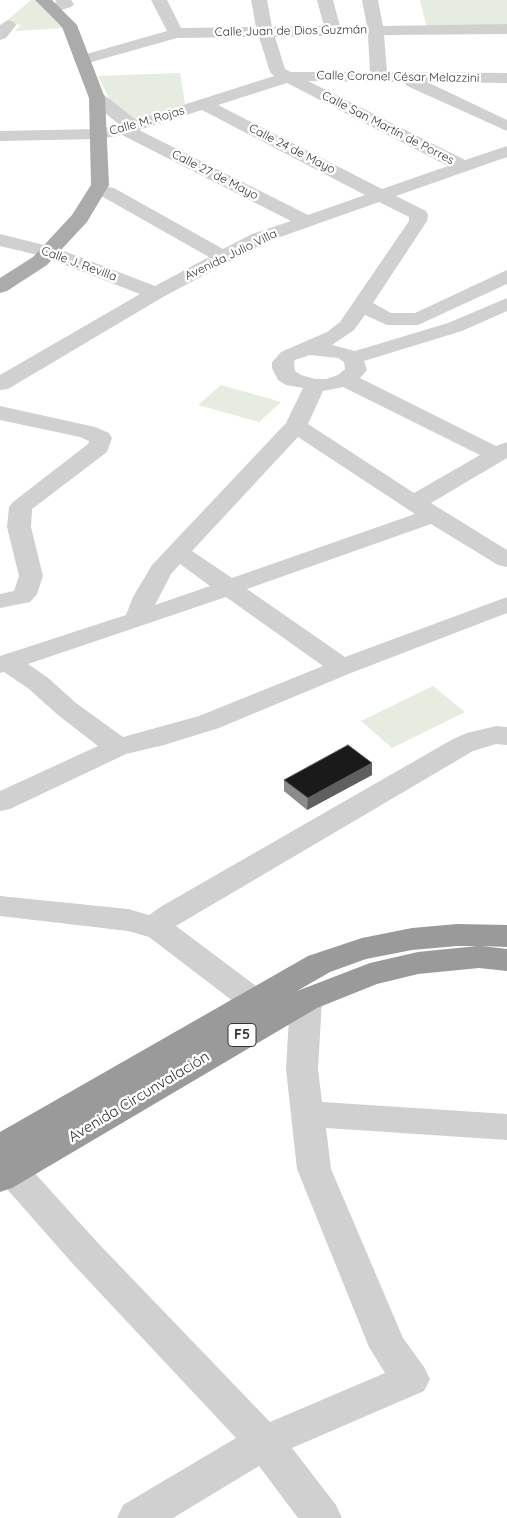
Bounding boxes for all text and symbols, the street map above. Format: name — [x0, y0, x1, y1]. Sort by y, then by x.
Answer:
street label: Calle Juan de Dios Guzmán — [215, 22, 367, 40]
street label: Calle Coronel César Melazzini — [316, 68, 480, 86]
street label: Calle San Martín de Porres — [319, 88, 457, 168]
street label: Calle M. Rojas — [108, 103, 186, 139]
street label: Calle 24 de Mayo — [246, 121, 338, 177]
street label: Calle 27 de Mayo — [169, 147, 261, 203]
street label: Avenida Julio Villa — [183, 226, 279, 284]
street label: Calle J. Revilla — [39, 244, 119, 284]
road number: F5 — [228, 1024, 256, 1046]
street label: Avenida Circunvalación — [65, 1048, 213, 1146]

